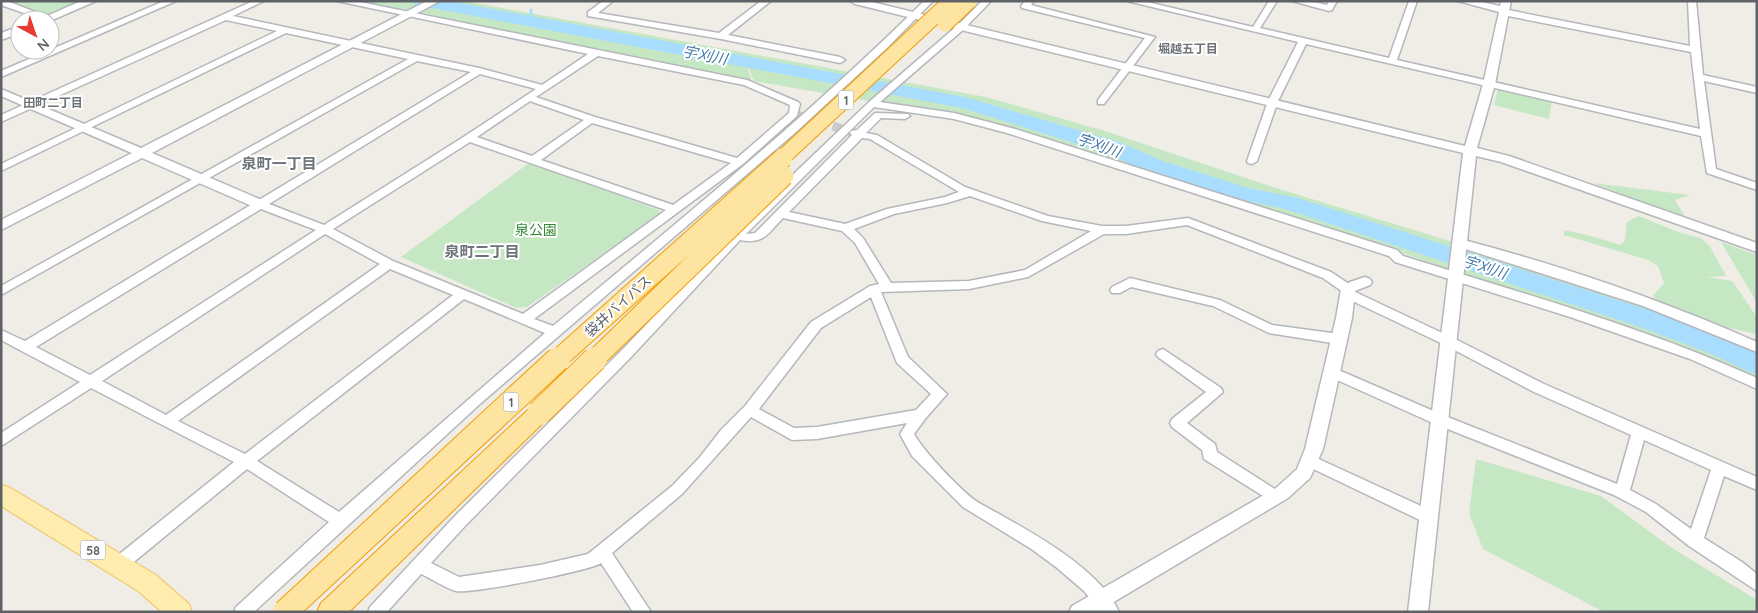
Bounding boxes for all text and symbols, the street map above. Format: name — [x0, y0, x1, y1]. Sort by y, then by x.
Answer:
north arrow — [10, 10, 60, 60]
text: N — [34, 35, 53, 55]
water label: 宇刈川 — [681, 41, 731, 69]
district label: 堀越五丁目 — [1158, 41, 1218, 56]
road number: 1 — [838, 90, 854, 110]
district label: 田町二丁目 — [23, 95, 83, 110]
water label: 宇刈川 — [1075, 129, 1125, 162]
district label: 泉町一丁目 — [241, 154, 317, 173]
park label: 泉公園 — [515, 221, 557, 239]
district label: 泉町二丁目 — [444, 242, 520, 261]
water label: 宇刈川 — [1461, 251, 1511, 284]
street label: 袋井バイパス — [581, 271, 655, 341]
road number: 1 — [504, 392, 518, 412]
road number: 58 — [80, 540, 106, 560]

